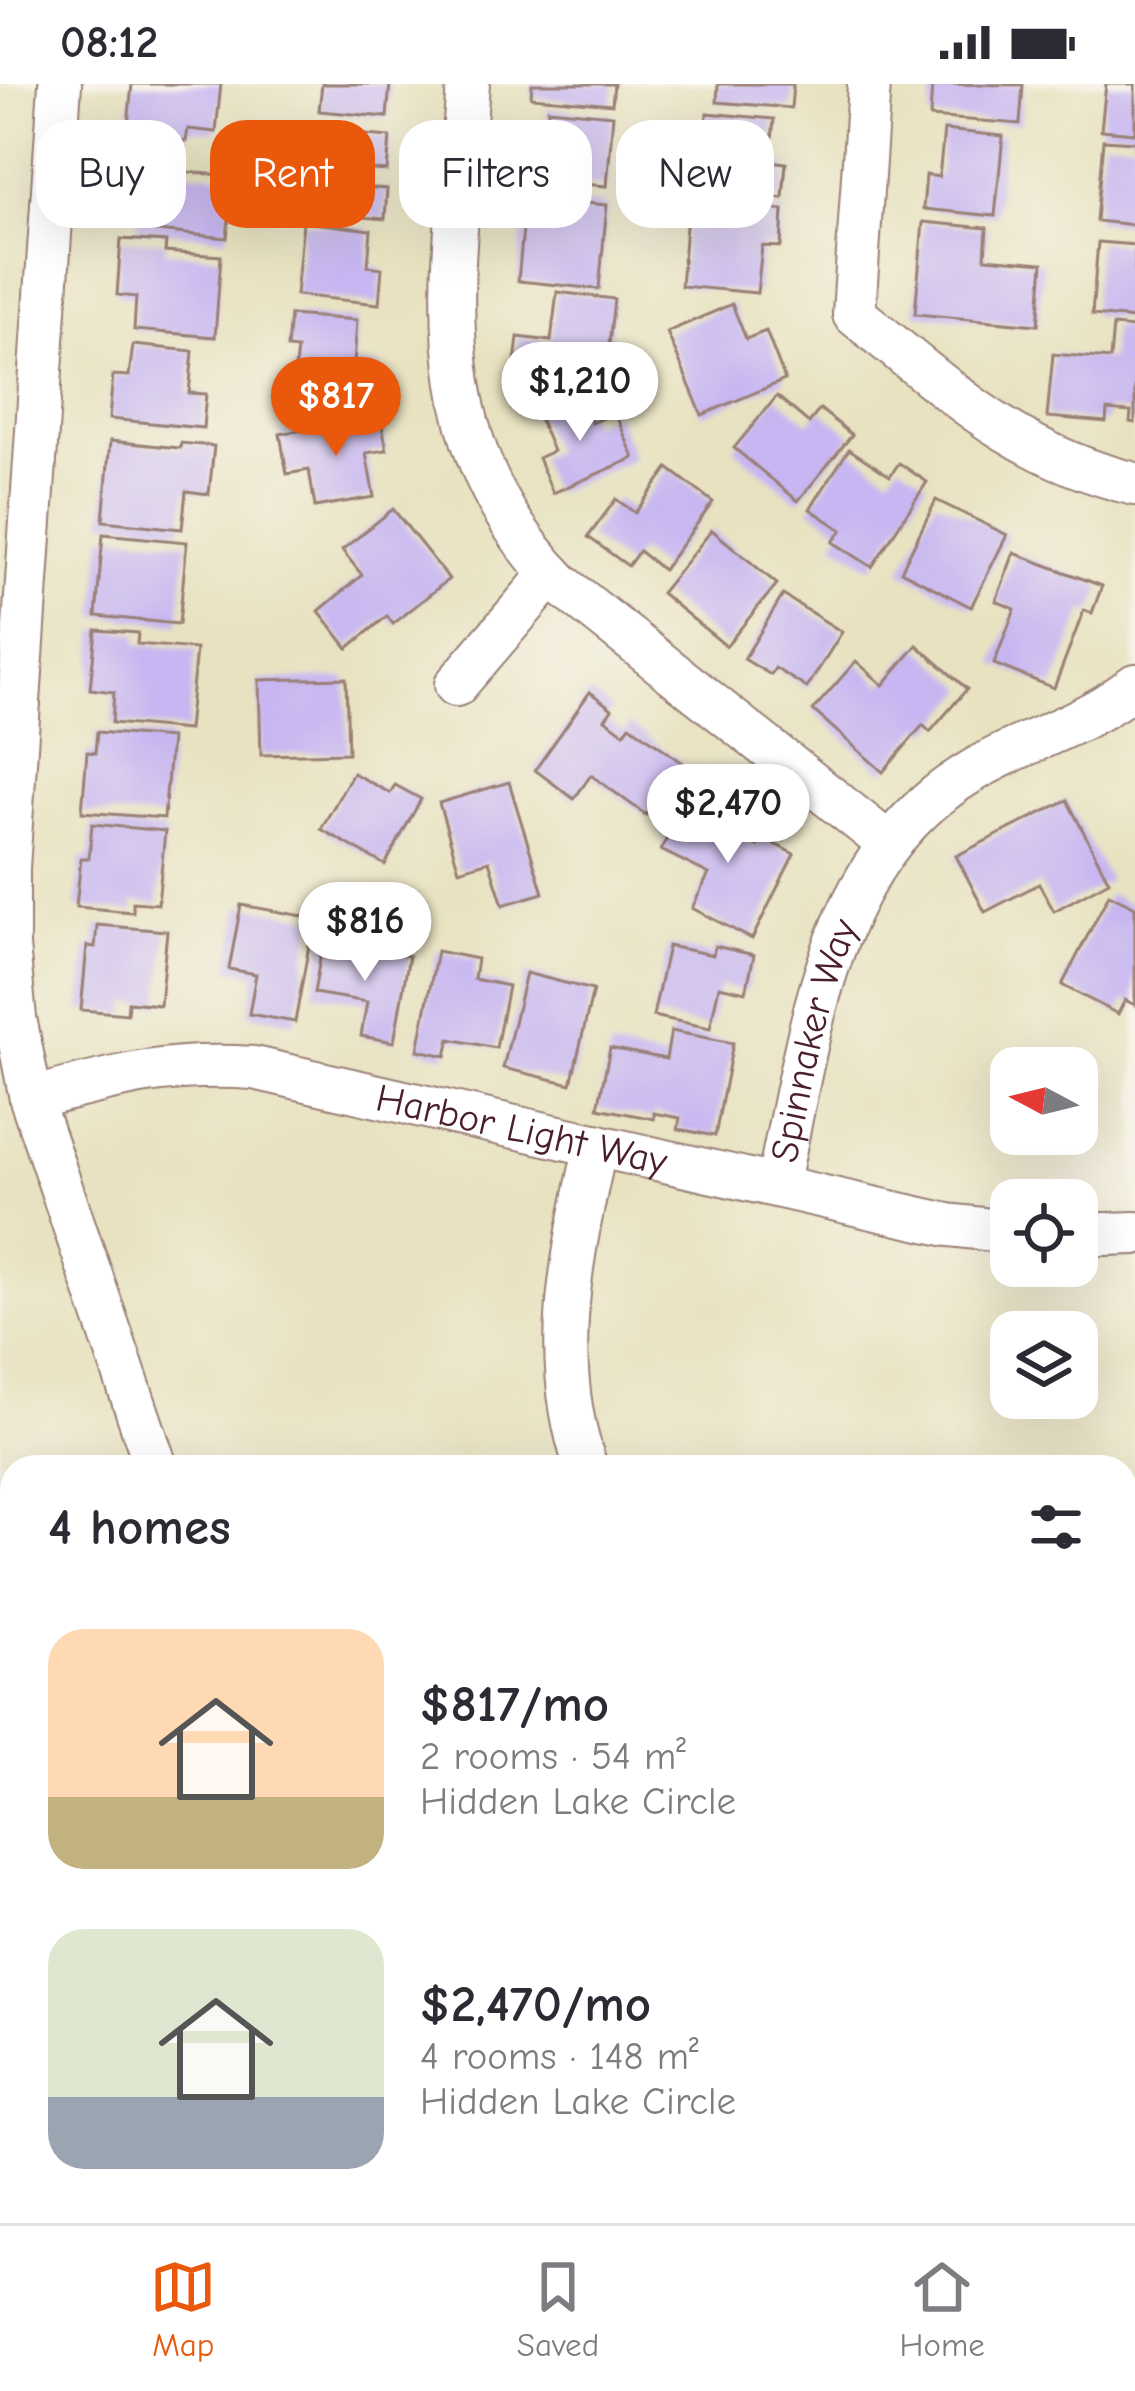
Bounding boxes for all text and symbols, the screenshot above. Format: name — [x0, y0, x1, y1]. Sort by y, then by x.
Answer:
text: 08:12 — [60, 16, 158, 68]
chip: Buy — [36, 120, 186, 228]
chip: Rent — [210, 120, 375, 228]
chip: Filters — [399, 120, 592, 228]
chip: New — [616, 120, 774, 228]
pin: $1,210 — [482, 342, 678, 444]
pin: $817 — [265, 357, 407, 459]
text: $1,210 — [528, 358, 632, 403]
text: $817 — [298, 373, 374, 418]
pin: $2,470 — [630, 764, 826, 866]
text: $2,470 — [674, 780, 782, 825]
pin: $816 — [294, 882, 436, 984]
text: $816 — [325, 898, 405, 943]
street label: Spinnaker Way — [762, 912, 868, 1166]
north arrow — [990, 1047, 1098, 1155]
map controls — [990, 1047, 1098, 1419]
street label: Harbor Light Way — [372, 1075, 672, 1185]
button: locate — [990, 1179, 1098, 1287]
button: layers — [990, 1311, 1098, 1419]
icon: filters — [1023, 1494, 1089, 1560]
text: 4 homes — [48, 1498, 231, 1557]
text: $817/mo — [420, 1675, 609, 1734]
icon: home — [144, 1677, 288, 1821]
text: 2 rooms · 54 m² — [420, 1734, 686, 1779]
text: Hidden Lake Circle — [420, 1779, 736, 1824]
text: $2,470/mo — [420, 1975, 651, 2034]
icon: home — [144, 1977, 288, 2121]
text: 4 rooms · 148 m² — [420, 2034, 699, 2079]
text: Hidden Lake Circle — [420, 2079, 736, 2124]
tab: Map — [150, 2254, 216, 2364]
tab: Saved — [517, 2254, 599, 2364]
tab: Home — [900, 2254, 985, 2364]

